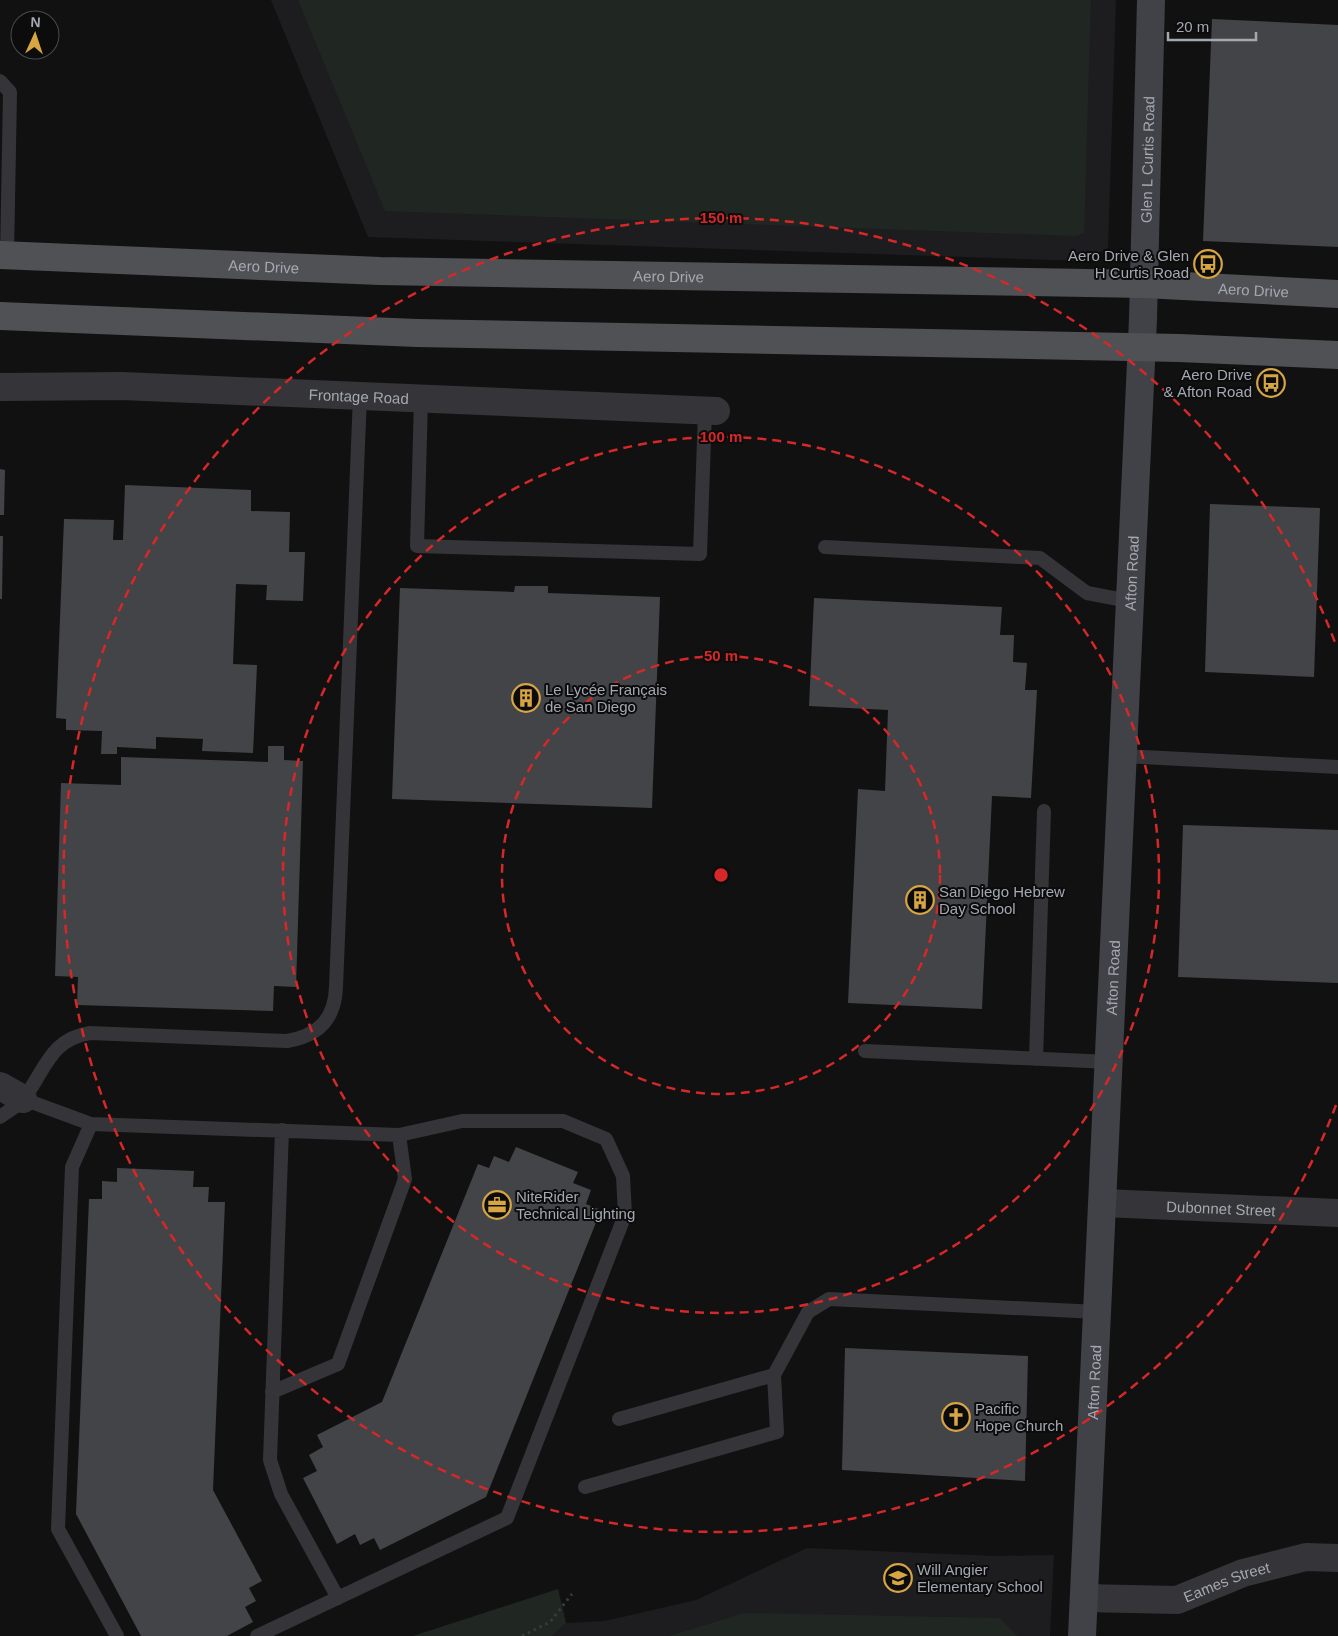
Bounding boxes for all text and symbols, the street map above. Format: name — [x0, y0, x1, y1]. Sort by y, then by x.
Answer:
north arrow — [10, 10, 60, 60]
scale bar — [1168, 10, 1256, 42]
text: N — [30, 14, 41, 30]
text: 20 m — [1176, 18, 1209, 35]
street label: Glen L Curtis Road — [1137, 96, 1157, 223]
text: 150 m — [700, 209, 742, 226]
place label: Aero Drive & Glen H Curtis Road — [1068, 247, 1189, 281]
bus stop icon: Aero Drive & Glen H Curtis Road — [1193, 249, 1223, 279]
street label: Aero Drive — [228, 256, 300, 276]
street label: Aero Drive — [633, 267, 704, 285]
street label: Aero Drive — [1218, 279, 1289, 300]
place label: Aero Drive & Afton Road — [1164, 366, 1252, 400]
bus stop icon: Aero Drive & Afton Road — [1256, 368, 1286, 398]
street label: Frontage Road — [308, 385, 409, 407]
text: 100 m — [700, 428, 742, 445]
street label: Afton Road — [1121, 535, 1141, 611]
text: 50 m — [704, 647, 738, 664]
place label: Le Lycée Français de San Diego — [545, 681, 667, 715]
building icon: Le Lycée Français de San Diego — [511, 683, 541, 713]
centre of rings — [712, 866, 730, 884]
place label: San Diego Hebrew Day School — [939, 883, 1065, 917]
building icon: San Diego Hebrew Day School — [905, 885, 935, 915]
street label: Afton Road — [1102, 940, 1123, 1016]
place label: NiteRider Technical Lighting — [516, 1188, 635, 1222]
office icon: NiteRider Technical Lighting — [482, 1190, 512, 1220]
street label: Dubonnet Street — [1166, 1197, 1277, 1219]
street label: Afton Road — [1084, 1344, 1104, 1420]
place label: Pacific Hope Church — [975, 1400, 1063, 1434]
church icon: Pacific Hope Church — [941, 1402, 971, 1432]
street label: Eames Street — [1181, 1558, 1272, 1605]
place label: Will Angier Elementary School — [917, 1561, 1043, 1595]
school or university icon: Will Angier Elementary School — [883, 1563, 913, 1593]

